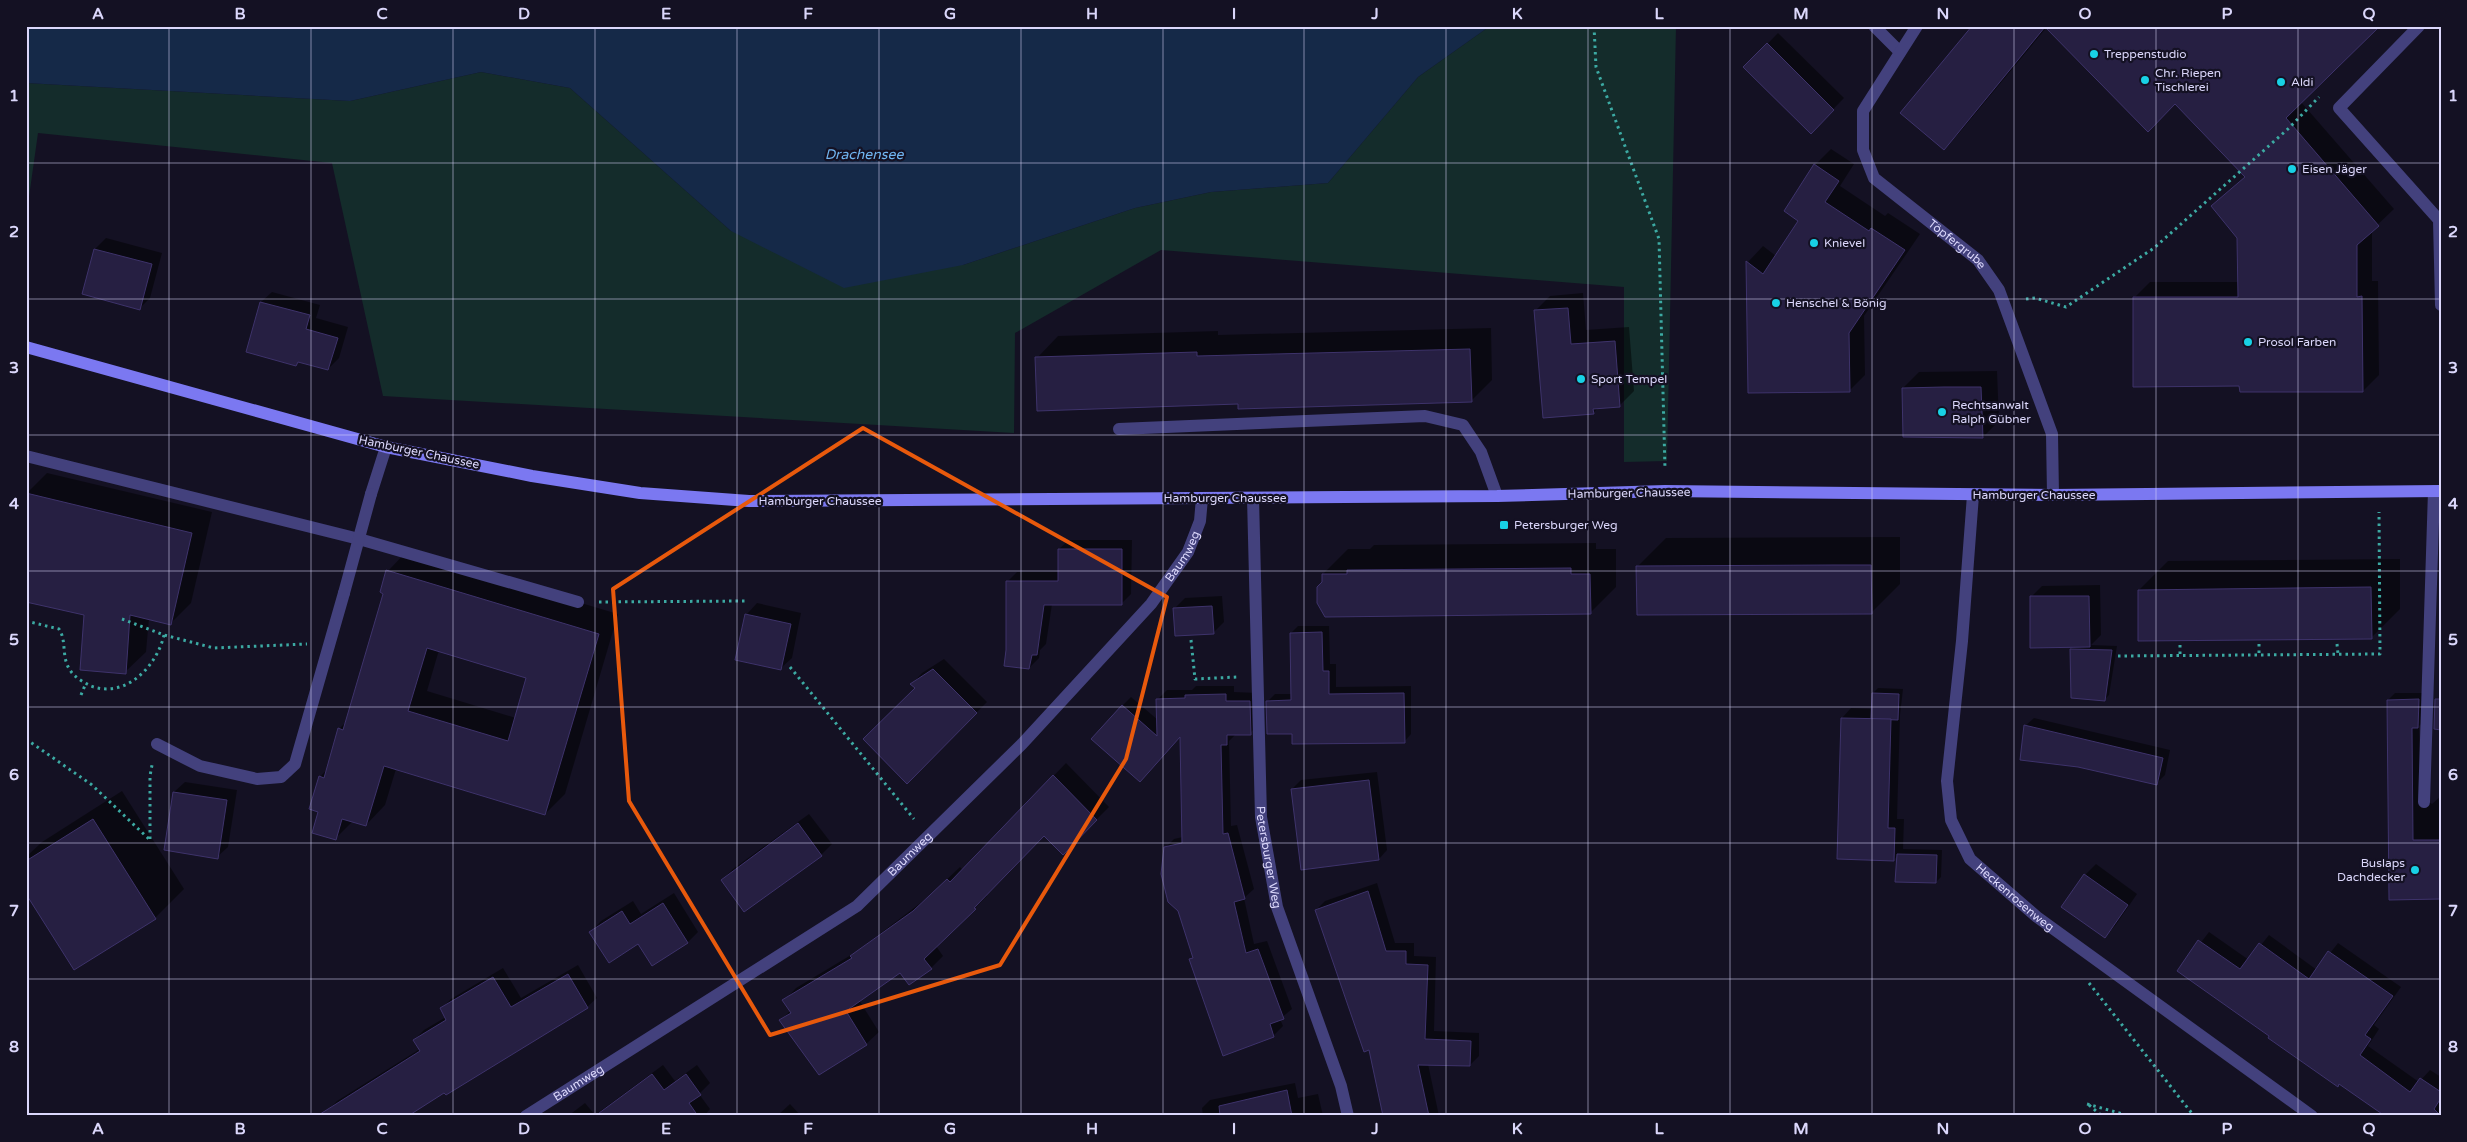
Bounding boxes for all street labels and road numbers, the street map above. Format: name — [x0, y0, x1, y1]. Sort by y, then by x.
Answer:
street label: Töpfergrube — [1925, 216, 1989, 272]
street label: Hamburger Chaussee — [357, 432, 481, 472]
street label: Hamburger Chaussee — [1567, 485, 1691, 501]
street label: Hamburger Chaussee — [1973, 488, 2096, 502]
street label: Hamburger Chaussee — [1164, 491, 1287, 505]
street label: Hamburger Chaussee — [759, 494, 882, 508]
street label: Baumweg — [1162, 529, 1203, 585]
street label: Petersburger Weg — [1254, 806, 1284, 910]
street label: Baumweg — [885, 829, 935, 879]
street label: Heckenrosenweg — [1973, 860, 2057, 934]
street label: Baumweg — [551, 1062, 606, 1104]

